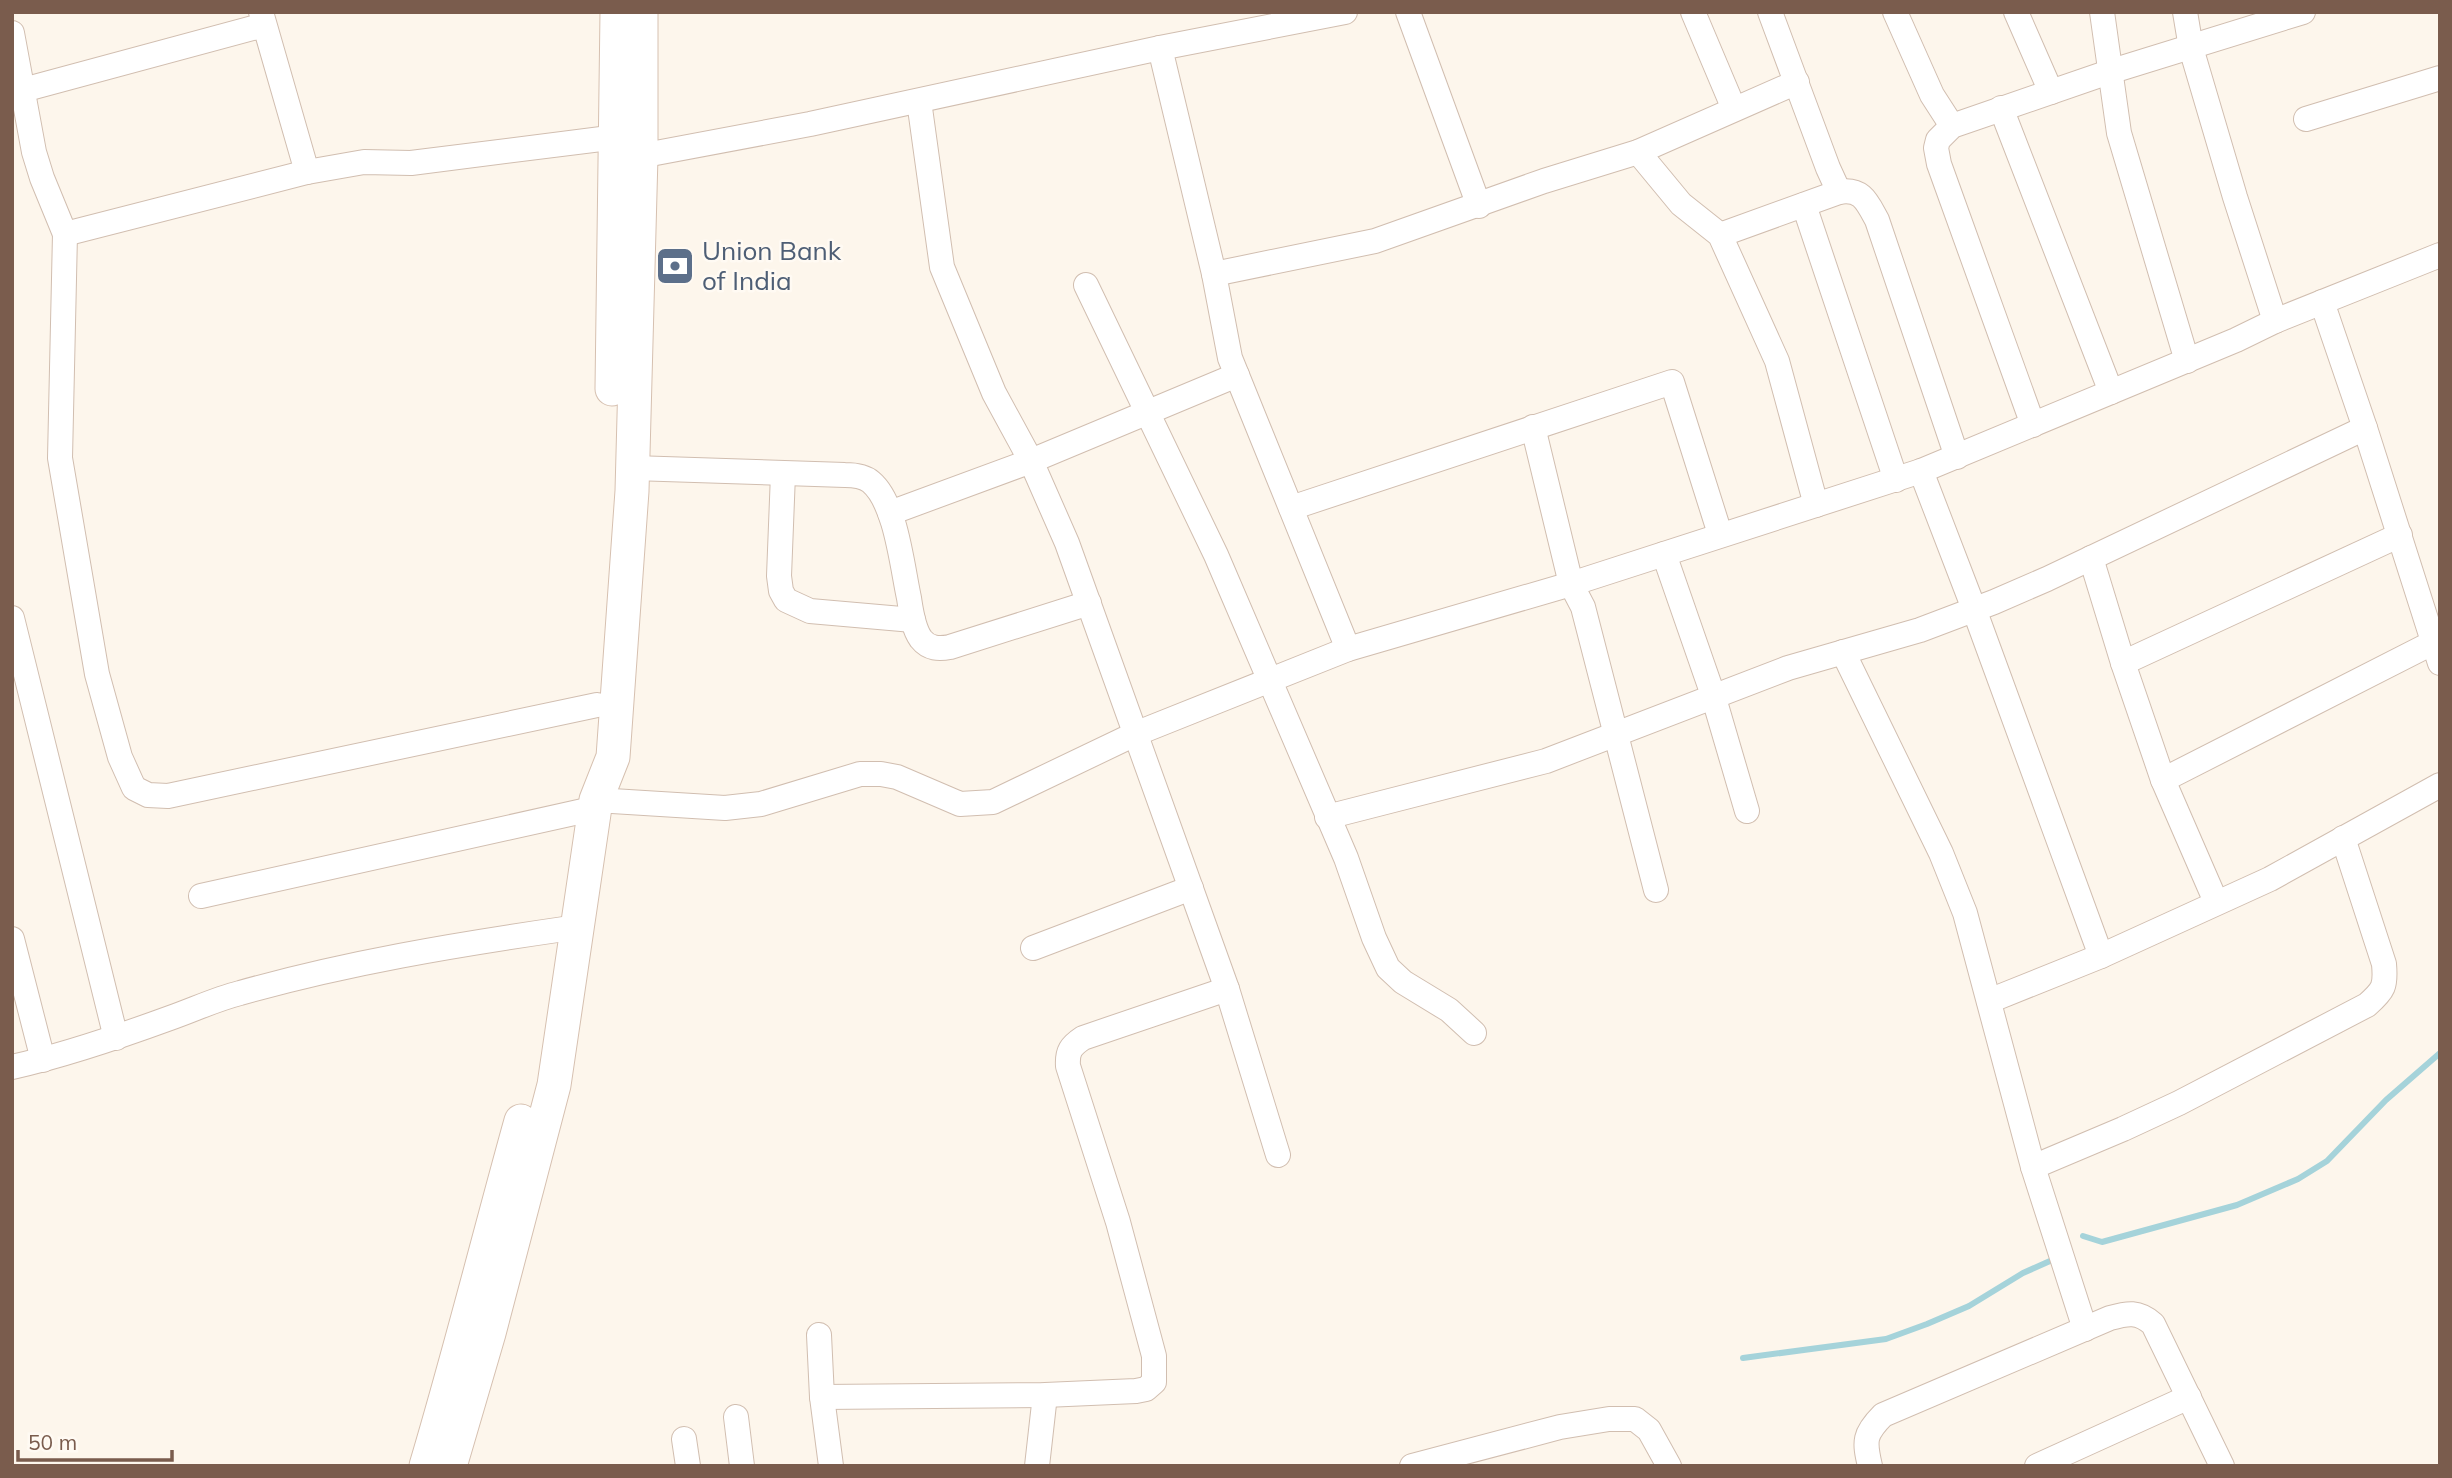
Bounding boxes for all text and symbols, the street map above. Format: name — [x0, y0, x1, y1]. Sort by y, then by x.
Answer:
place label: Union Bank of India — [702, 234, 842, 297]
bank icon: Union Bank of India — [654, 245, 696, 287]
scale bar — [18, 1418, 172, 1462]
text: 50 m — [28, 1429, 77, 1455]

